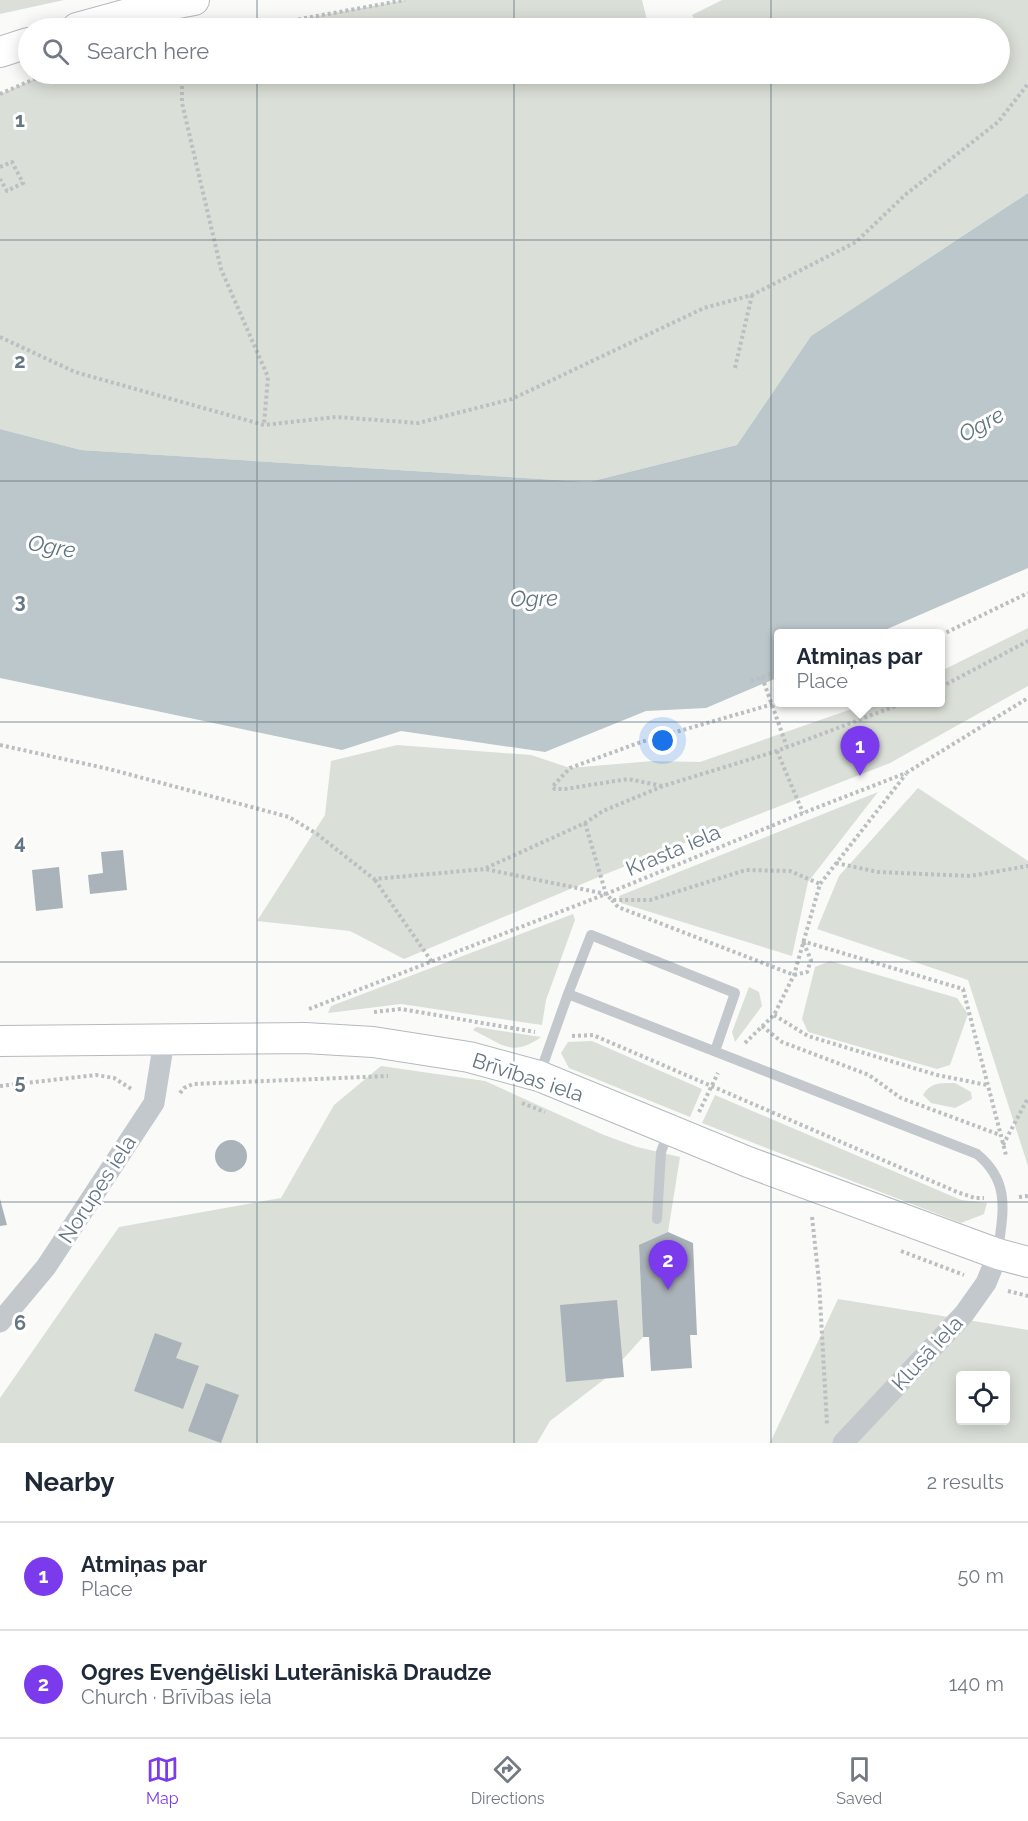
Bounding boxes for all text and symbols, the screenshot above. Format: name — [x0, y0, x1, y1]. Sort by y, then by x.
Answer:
search box — [18, 18, 1010, 84]
icon: search — [39, 35, 72, 68]
text: Search here — [87, 38, 209, 64]
text: 1 — [15, 108, 25, 132]
text: 2 — [14, 349, 26, 373]
water label: Ogre — [954, 401, 1008, 447]
water label: Ogre — [26, 529, 78, 563]
water label: Ogre — [510, 585, 558, 611]
text: 3 — [14, 589, 26, 613]
popup — [774, 629, 945, 707]
text: Atmiņas par — [797, 643, 922, 669]
text: Place — [797, 669, 848, 693]
your location — [648, 726, 677, 755]
pin: 1 — [840, 726, 880, 776]
street label: Krasta iela — [622, 819, 724, 881]
text: 4 — [14, 830, 26, 854]
street label: Brīvības iela — [469, 1047, 587, 1107]
text: 5 — [14, 1070, 26, 1094]
street label: Norupes iela — [53, 1131, 141, 1247]
pin: 2 — [648, 1240, 688, 1290]
text: 6 — [14, 1311, 26, 1335]
street label: Klusā iela — [886, 1311, 968, 1395]
map controls — [956, 1371, 1010, 1425]
button: locate — [956, 1371, 1010, 1425]
text: Nearby — [24, 1467, 114, 1497]
text: 2 results — [927, 1470, 1004, 1494]
text: Atmiņas par — [81, 1551, 207, 1577]
text: 1 — [39, 1564, 48, 1588]
text: 50 m — [957, 1564, 1004, 1588]
text: Place — [81, 1577, 132, 1601]
text: Ogres Evenģēliski Luterāniskā Draudze — [81, 1659, 491, 1685]
text: 2 — [38, 1672, 49, 1696]
text: 140 m — [949, 1672, 1004, 1696]
text: Church · Brīvības iela — [81, 1685, 272, 1709]
tab: Map — [146, 1753, 179, 1808]
tab: Directions — [471, 1753, 545, 1808]
tab: Saved — [836, 1753, 882, 1808]

